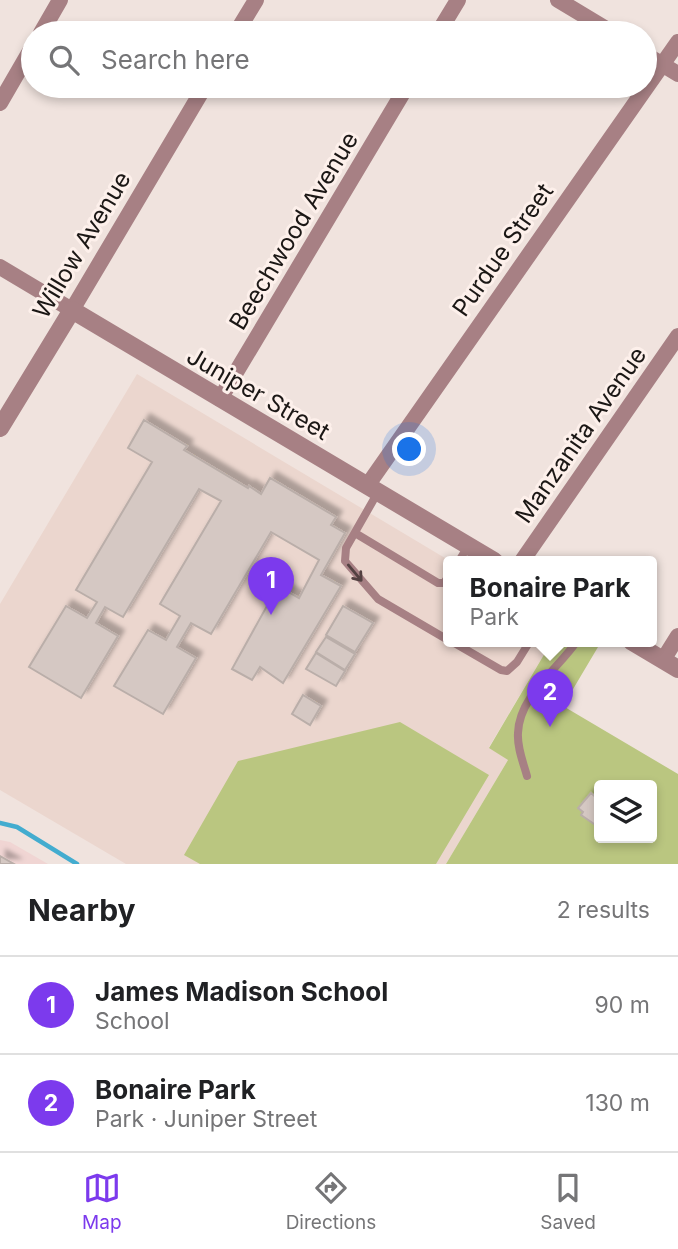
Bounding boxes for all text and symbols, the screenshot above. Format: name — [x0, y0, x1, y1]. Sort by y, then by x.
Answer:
search box — [21, 21, 657, 98]
icon: search — [45, 41, 83, 79]
text: Search here — [101, 44, 250, 75]
street label: Beechwood Avenue — [223, 127, 364, 335]
street label: Willow Avenue — [26, 166, 137, 323]
street label: Purdue Street — [446, 178, 559, 322]
street label: Juniper Street — [182, 341, 335, 446]
street label: Manzanita Avenue — [509, 341, 652, 528]
your location — [392, 432, 426, 466]
popup — [443, 556, 657, 647]
pin: 1 — [248, 557, 294, 615]
one-way arrow — [347, 563, 363, 581]
text: Bonaire Park — [470, 572, 630, 603]
text: Park — [470, 603, 519, 631]
pin: 2 — [527, 669, 573, 727]
map controls — [594, 780, 657, 843]
button: layers — [594, 780, 657, 843]
text: Nearby — [28, 892, 136, 928]
text: 2 results — [557, 896, 650, 924]
text: James Madison School — [95, 976, 388, 1007]
text: 1 — [46, 991, 56, 1019]
text: 90 m — [595, 991, 650, 1019]
text: School — [95, 1007, 170, 1035]
text: Bonaire Park — [95, 1074, 256, 1105]
text: 2 — [44, 1089, 58, 1117]
text: 130 m — [585, 1089, 650, 1117]
text: Park · Juniper Street — [95, 1105, 317, 1133]
tab: Map — [82, 1169, 122, 1234]
tab: Directions — [286, 1169, 376, 1234]
tab: Saved — [540, 1169, 596, 1234]

